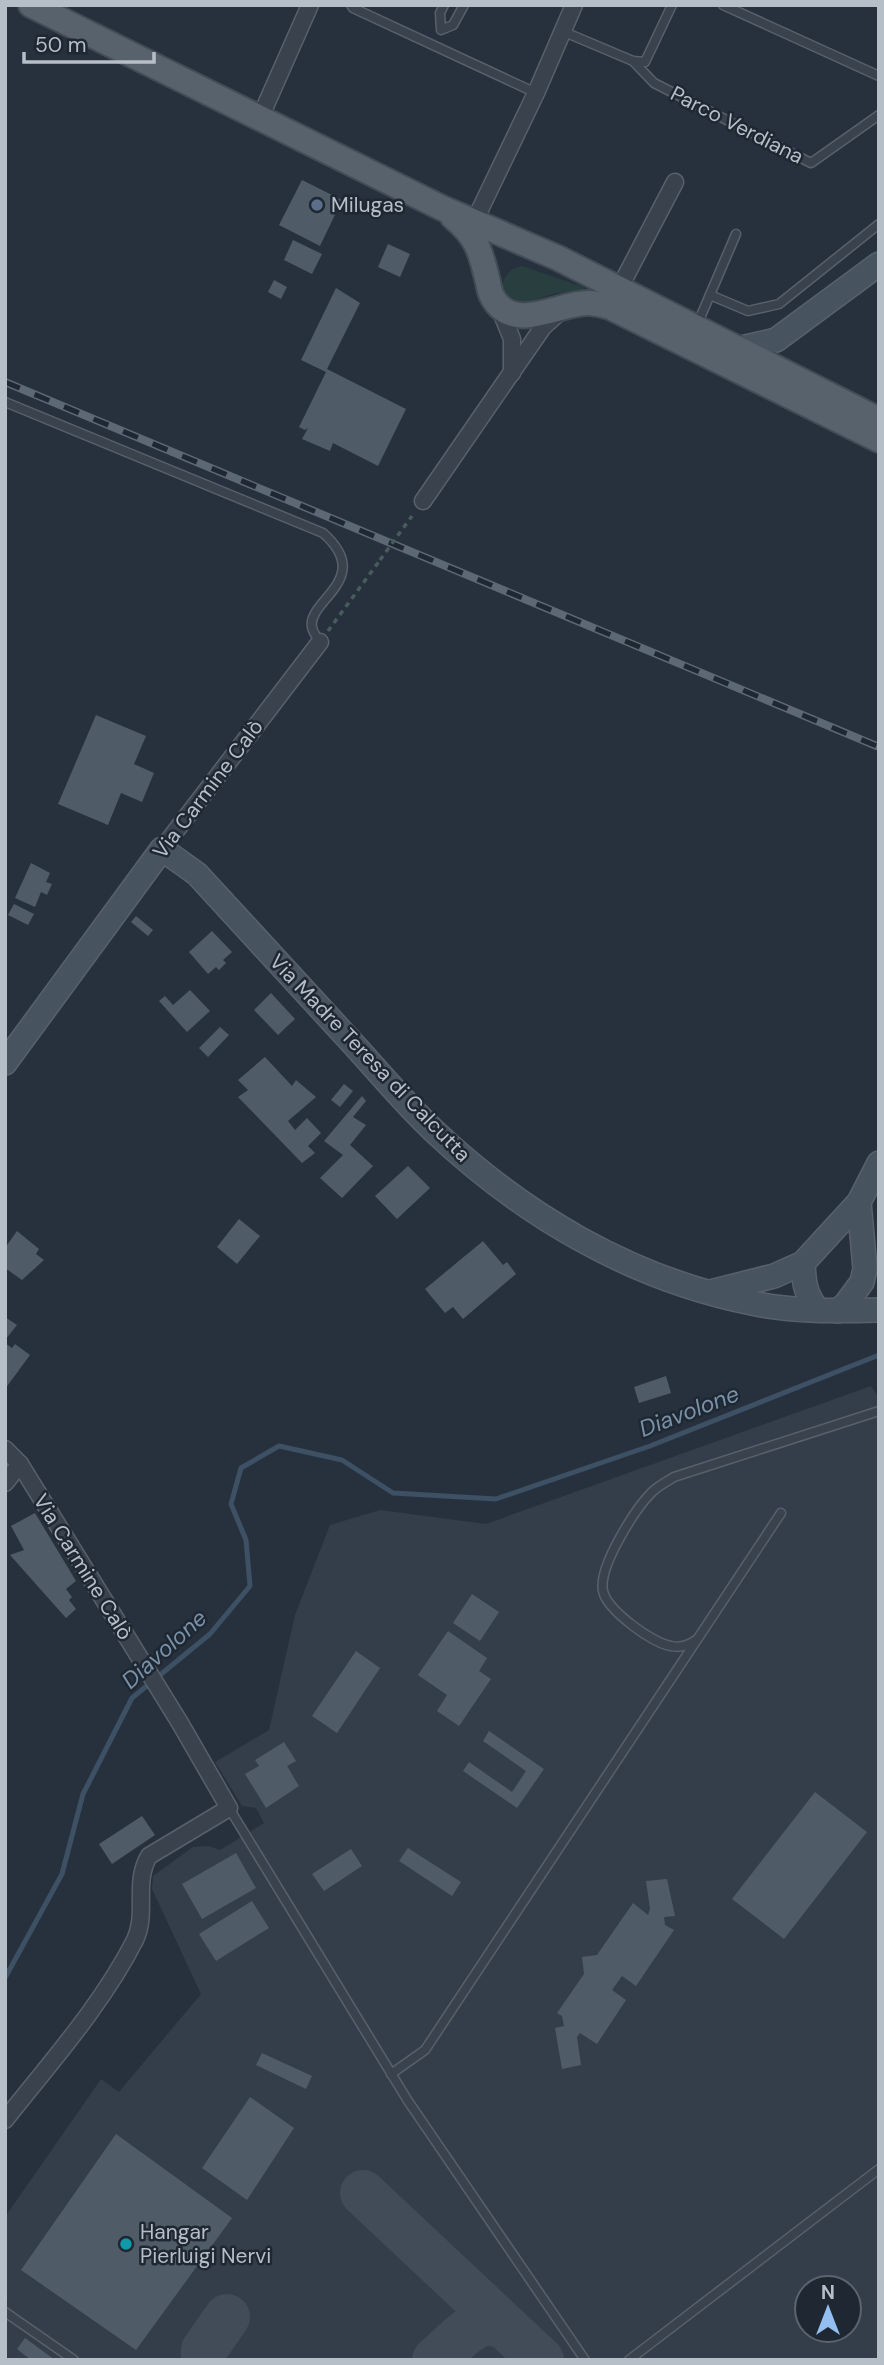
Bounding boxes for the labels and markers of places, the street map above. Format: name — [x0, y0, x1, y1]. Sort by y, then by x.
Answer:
place label: Milugas — [331, 191, 404, 219]
marker: Milugas — [309, 197, 325, 213]
place label: Hangar Pierluigi Nervi — [140, 2218, 271, 2270]
marker: Hangar Pierluigi Nervi — [118, 2236, 134, 2252]

